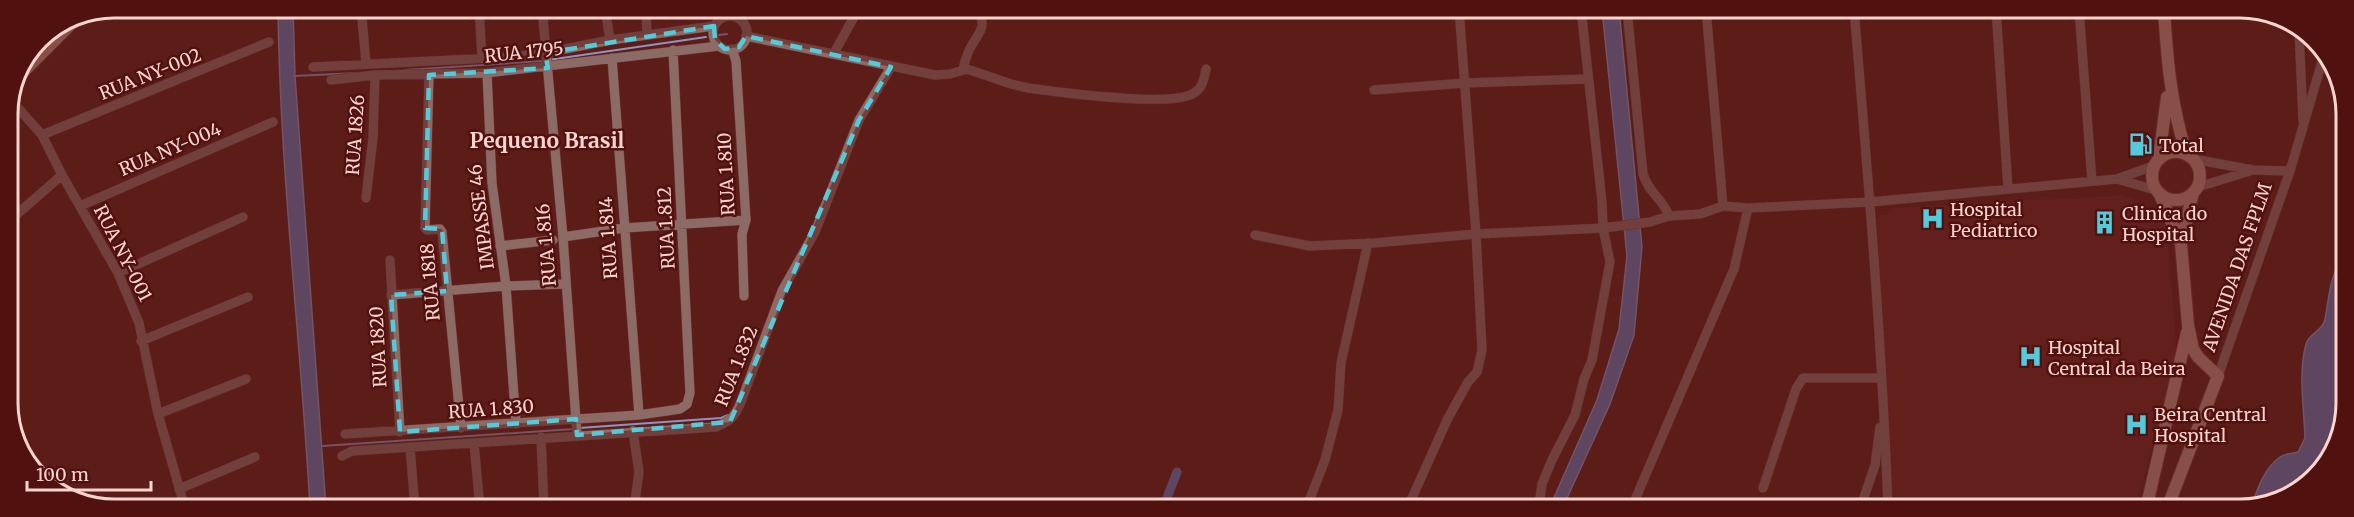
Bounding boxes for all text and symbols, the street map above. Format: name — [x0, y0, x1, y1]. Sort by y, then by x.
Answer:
street label: RUA 1795 — [483, 36, 565, 68]
street label: RUA NY-002 — [96, 43, 204, 105]
street label: RUA 1826 — [341, 94, 369, 176]
street label: RUA NY-004 — [115, 117, 225, 181]
district label: Pequeno Brasil — [470, 127, 625, 154]
street label: RUA 1.810 — [712, 132, 740, 216]
fuel station icon: Total — [2128, 132, 2154, 158]
place label: Total — [2159, 134, 2204, 157]
street label: IMPASSE 46 — [463, 163, 499, 271]
street label: AVENIDA DAS FPLM — [2197, 179, 2277, 356]
street label: RUA 1.812 — [652, 186, 680, 270]
street label: RUA 1.814 — [594, 196, 622, 280]
place label: Hospital Pediatrico — [1950, 198, 2038, 242]
street label: RUA NY-001 — [89, 201, 157, 305]
place label: Clinica do Hospital — [2122, 202, 2207, 246]
street label: RUA 1.816 — [531, 203, 561, 287]
hospital icon: Hospital Pediatrico — [1919, 206, 1945, 232]
building icon: Clinica do Hospital — [2091, 210, 2117, 236]
street label: RUA 1818 — [415, 242, 445, 322]
street label: RUA 1820 — [364, 306, 392, 388]
street label: RUA 1.832 — [709, 322, 763, 410]
place label: Hospital Central da Beira — [2048, 336, 2186, 380]
hospital icon: Hospital Central da Beira — [2017, 344, 2043, 370]
street label: RUA 1.830 — [447, 395, 535, 423]
place label: Beira Central Hospital — [2154, 403, 2267, 447]
hospital icon: Beira Central Hospital — [2123, 411, 2149, 437]
scale bar — [27, 454, 152, 492]
text: 100 m — [36, 463, 89, 486]

